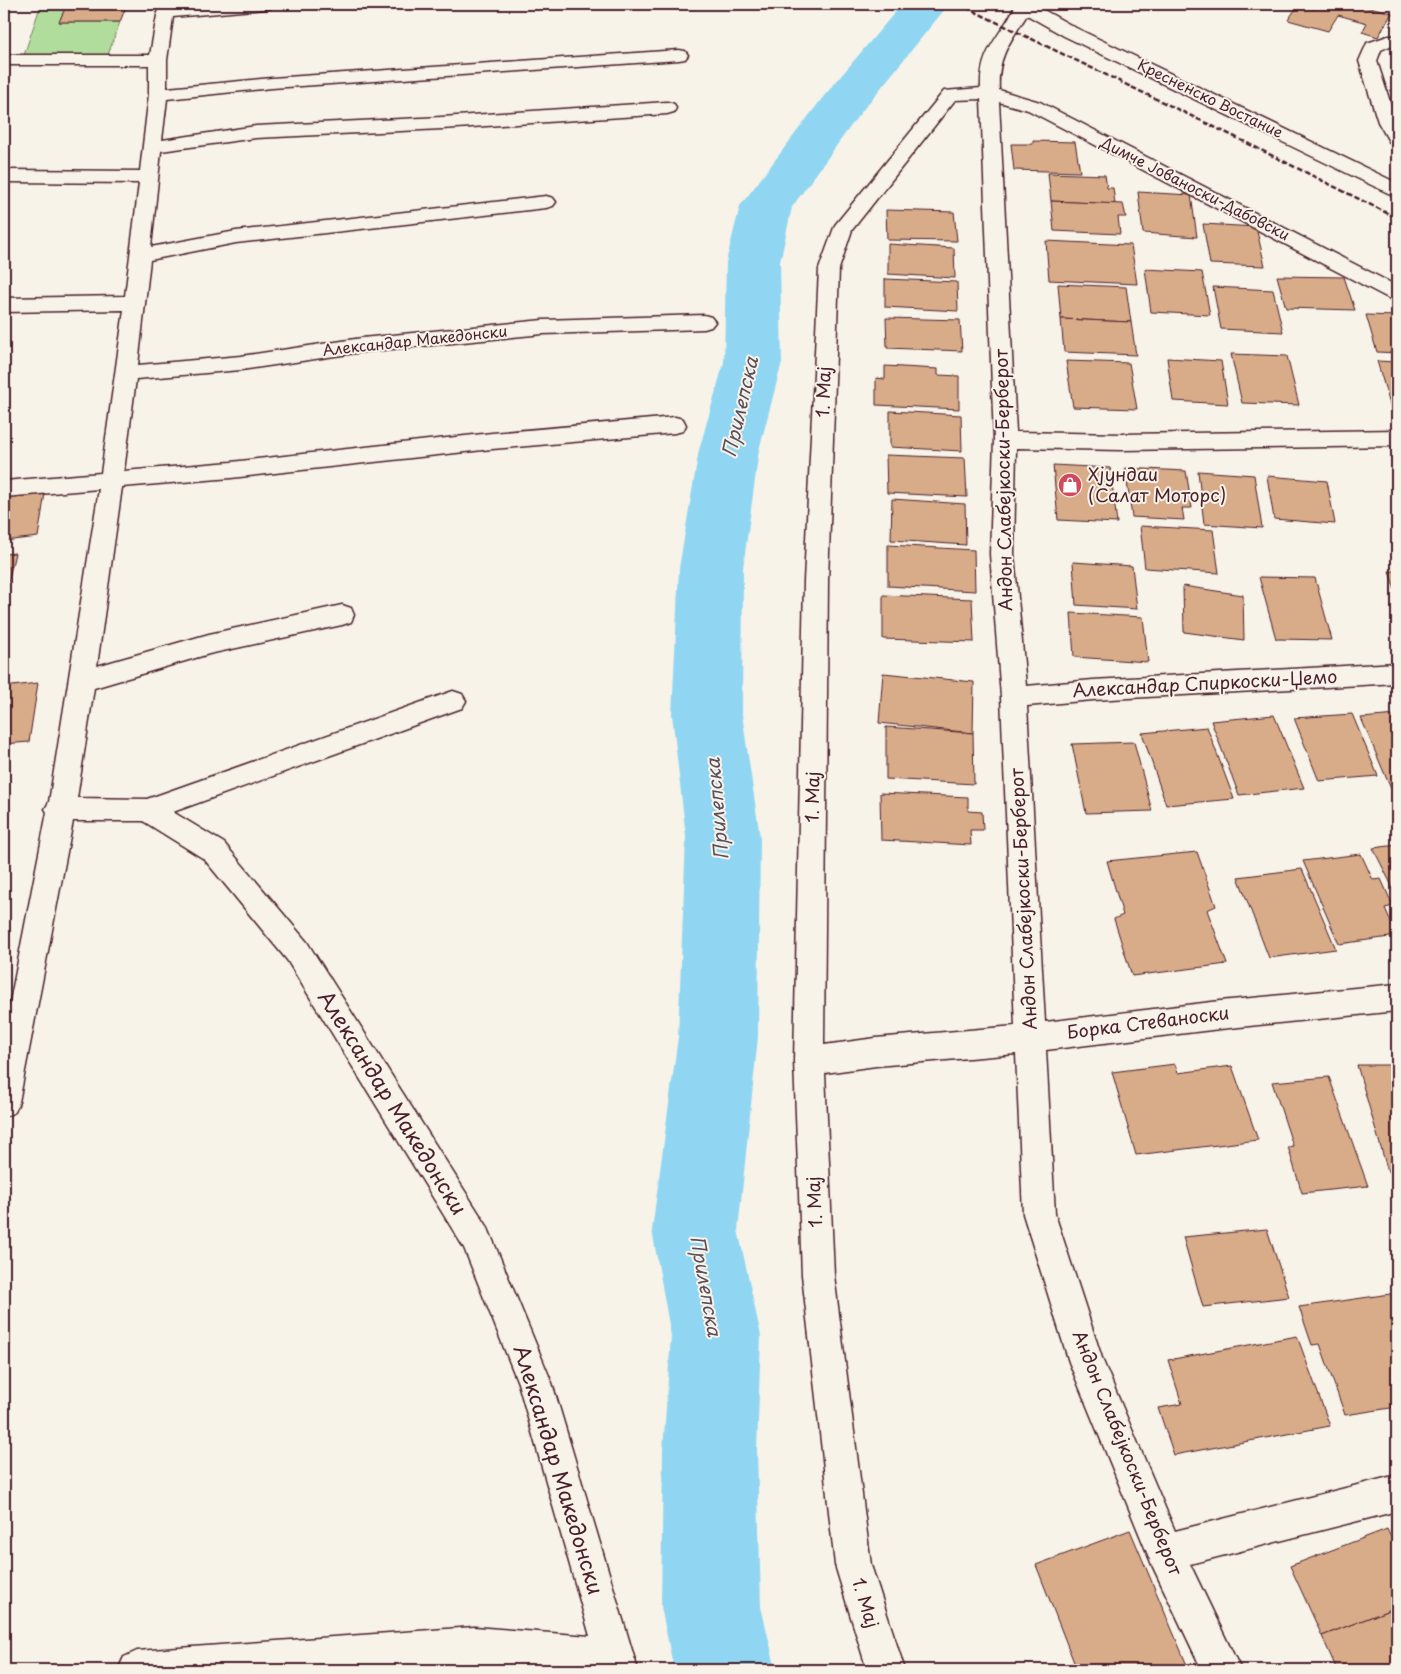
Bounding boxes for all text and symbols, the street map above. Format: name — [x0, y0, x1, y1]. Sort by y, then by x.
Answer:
street label: Кресненско Востание — [1134, 52, 1287, 143]
street label: Димче Јованоски-Дабовски — [1096, 130, 1294, 245]
street label: Александар Македонски — [321, 318, 508, 361]
street label: Андон Слабејкоски-Берберот — [987, 348, 1018, 611]
water label: Прилепска — [714, 353, 764, 460]
street label: 1. Мај — [808, 366, 837, 418]
place label: Хјундаи (Салат Моторс) — [1088, 460, 1226, 508]
shop icon: Хјундаи (Салат Моторс) — [1057, 472, 1083, 498]
street label: Александар Спиркоски-Џемо — [1072, 662, 1338, 703]
water label: Прилепска — [698, 756, 734, 861]
street label: Андон Слабејкоски-Берберот — [1002, 767, 1043, 1031]
street label: 1. Мај — [798, 771, 825, 823]
street label: Александар Македонски — [311, 983, 476, 1220]
street label: Борка Стеваноски — [1065, 998, 1231, 1045]
street label: 1. Мај — [799, 1176, 828, 1228]
water label: Прилепска — [684, 1233, 730, 1340]
street label: Андон Слабејкоски-Берберот — [1067, 1326, 1190, 1579]
street label: Александар Македонски — [507, 1341, 613, 1598]
street label: 1. Мај — [846, 1574, 887, 1631]

